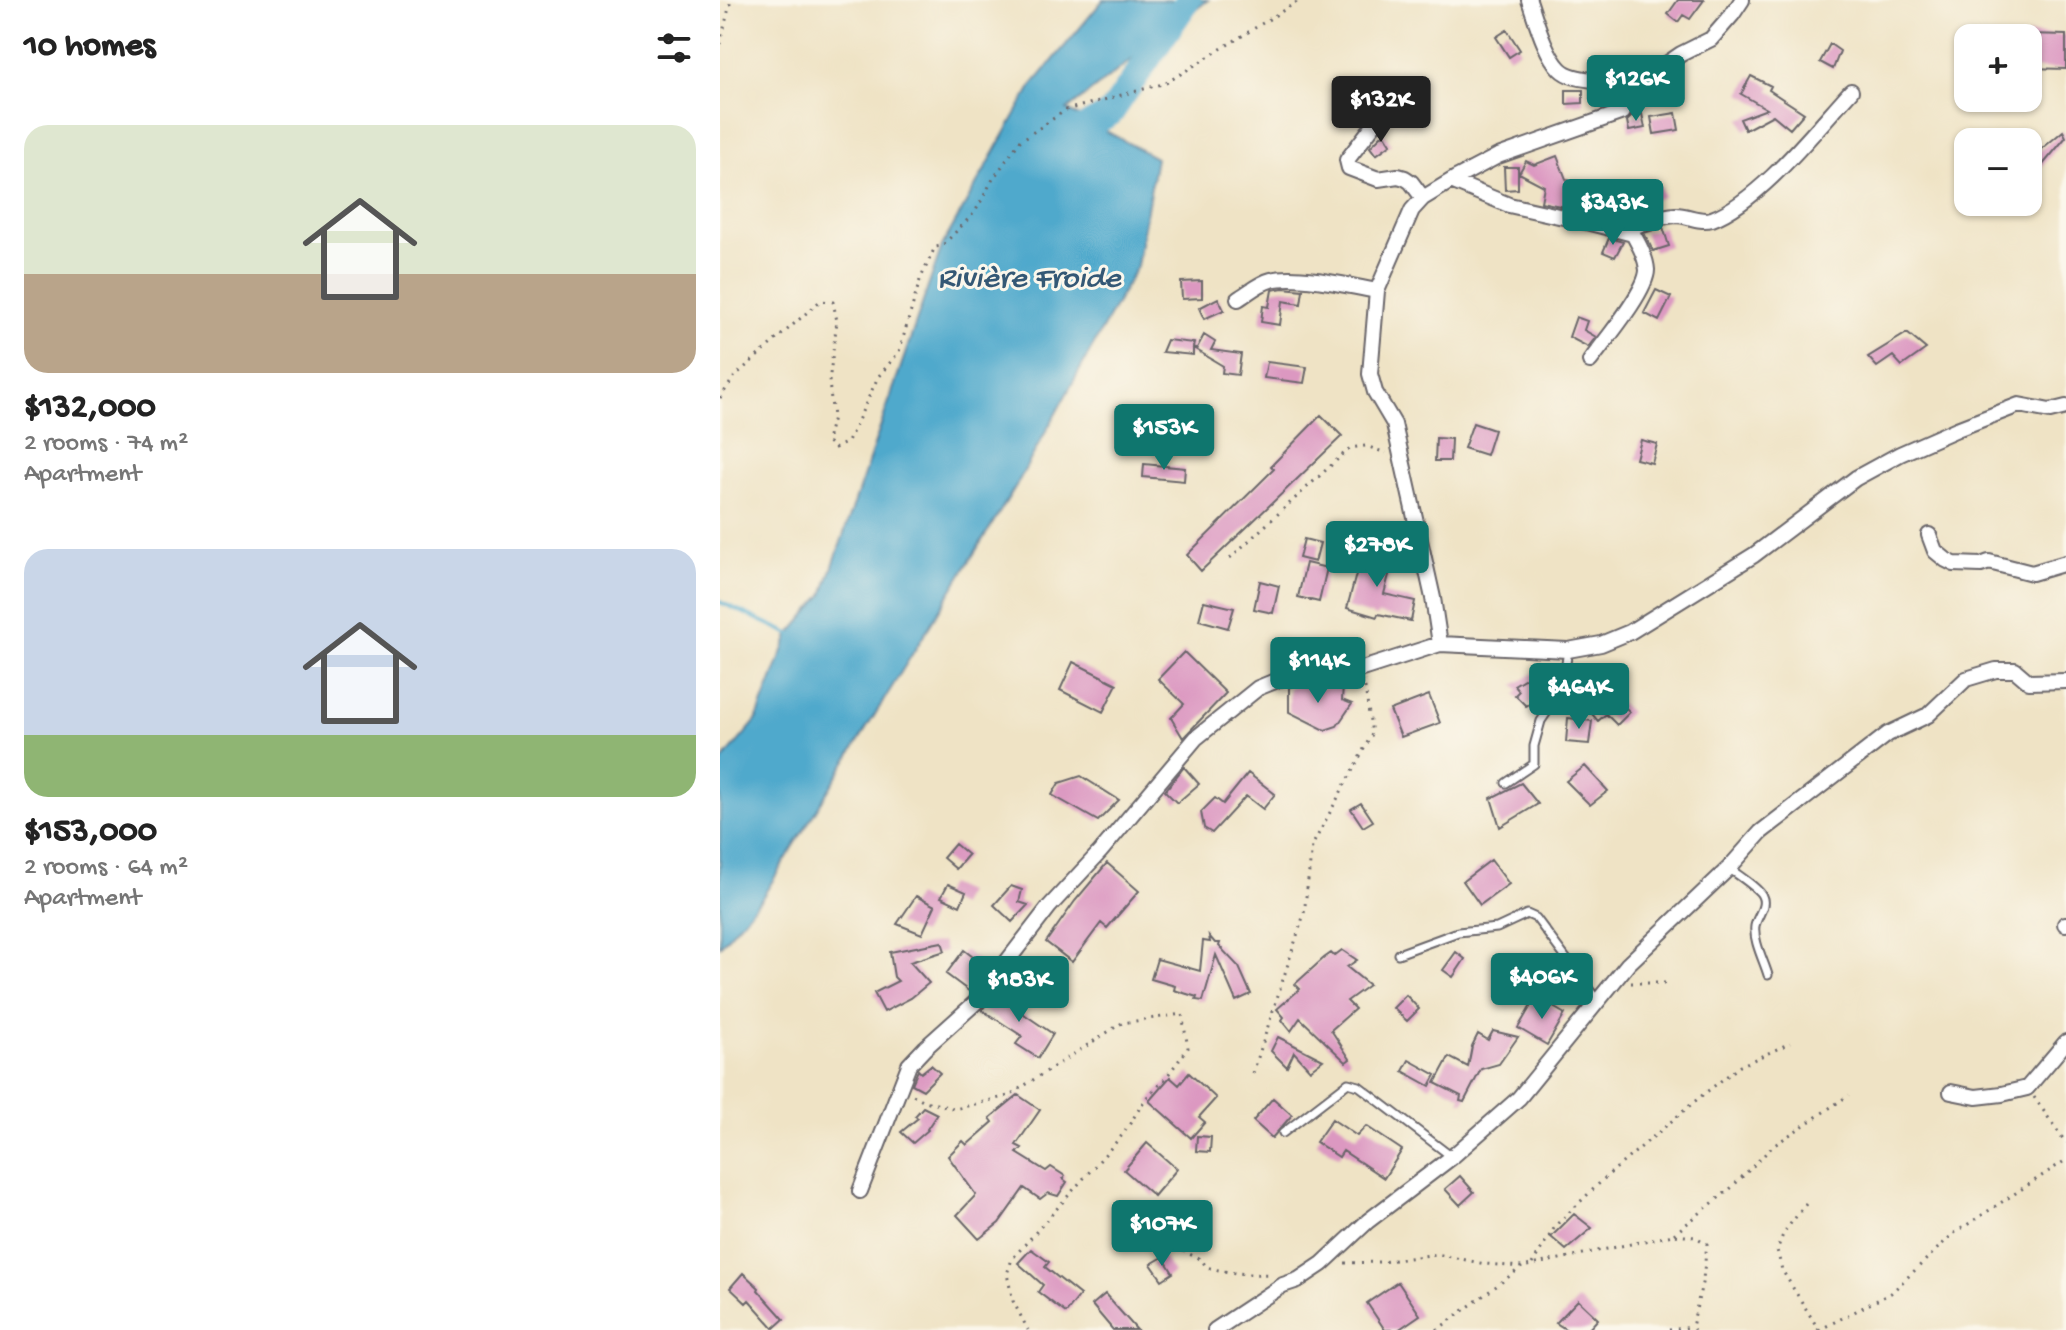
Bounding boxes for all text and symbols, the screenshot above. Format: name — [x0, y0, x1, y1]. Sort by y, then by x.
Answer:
map controls — [1954, 24, 2042, 216]
button: + — [1954, 24, 2042, 112]
icon: filters — [652, 26, 696, 70]
text: 10 homes — [24, 28, 155, 68]
pin: $126K — [1580, 55, 1692, 123]
text: $126K — [1605, 65, 1667, 96]
pin: $132K — [1325, 76, 1437, 144]
text: $132K — [1350, 86, 1412, 117]
button: − — [1954, 128, 2042, 216]
icon: home — [288, 177, 432, 321]
pin: $343K — [1557, 179, 1669, 247]
text: $343K — [1580, 189, 1646, 220]
water label: Rivière Froide — [937, 261, 1122, 299]
text: $132,000 — [24, 389, 156, 429]
pin: $153K — [1108, 404, 1220, 472]
text: $153K — [1132, 414, 1196, 445]
text: 2 rooms · 74 m² — [24, 429, 188, 460]
text: Apartment — [24, 460, 141, 491]
pin: $278K — [1321, 521, 1433, 589]
text: $278K — [1344, 531, 1410, 562]
icon: home — [288, 601, 432, 745]
pin: $114K — [1262, 637, 1374, 705]
text: $114K — [1288, 647, 1348, 678]
pin: $464K — [1523, 663, 1635, 731]
text: $464K — [1547, 673, 1611, 704]
text: $153,000 — [24, 813, 157, 853]
text: 2 rooms · 64 m² — [24, 853, 188, 884]
text: Apartment — [24, 884, 141, 915]
pin: $406K — [1486, 953, 1598, 1021]
pin: $183K — [963, 956, 1075, 1024]
text: $406K — [1509, 963, 1575, 994]
text: $183K — [987, 966, 1051, 997]
pin: $107K — [1106, 1200, 1218, 1268]
text: $107K — [1130, 1210, 1194, 1241]

